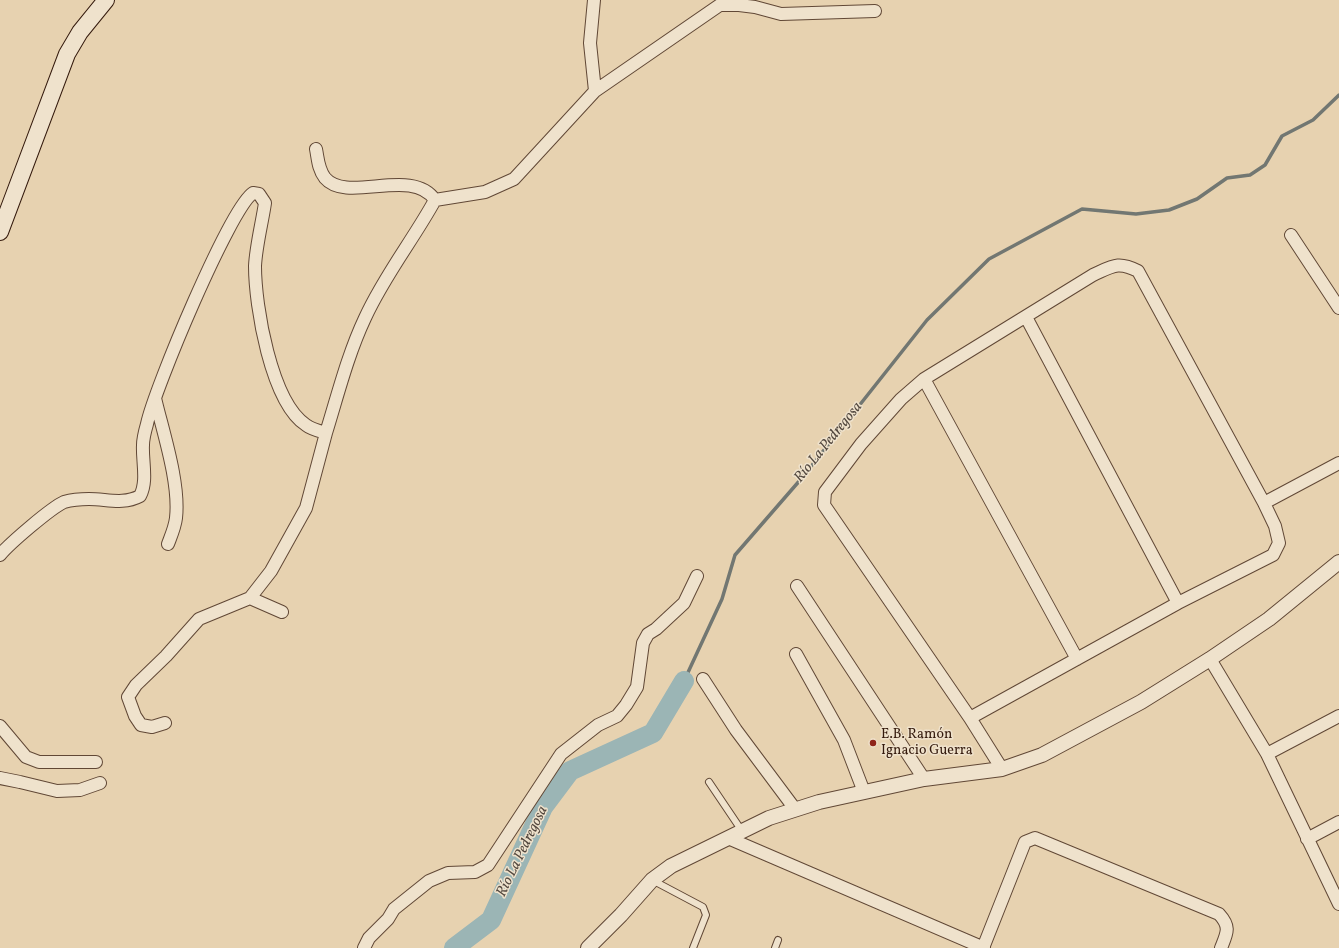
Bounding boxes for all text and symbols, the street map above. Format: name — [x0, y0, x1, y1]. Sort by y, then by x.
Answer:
water label: Río La Pedregosa — [791, 399, 867, 487]
place label: E.B. Ramón Ignacio Guerra — [881, 727, 973, 760]
marker: E.B. Ramón Ignacio Guerra — [868, 738, 878, 748]
water label: Río La Pedregosa — [493, 804, 553, 900]

